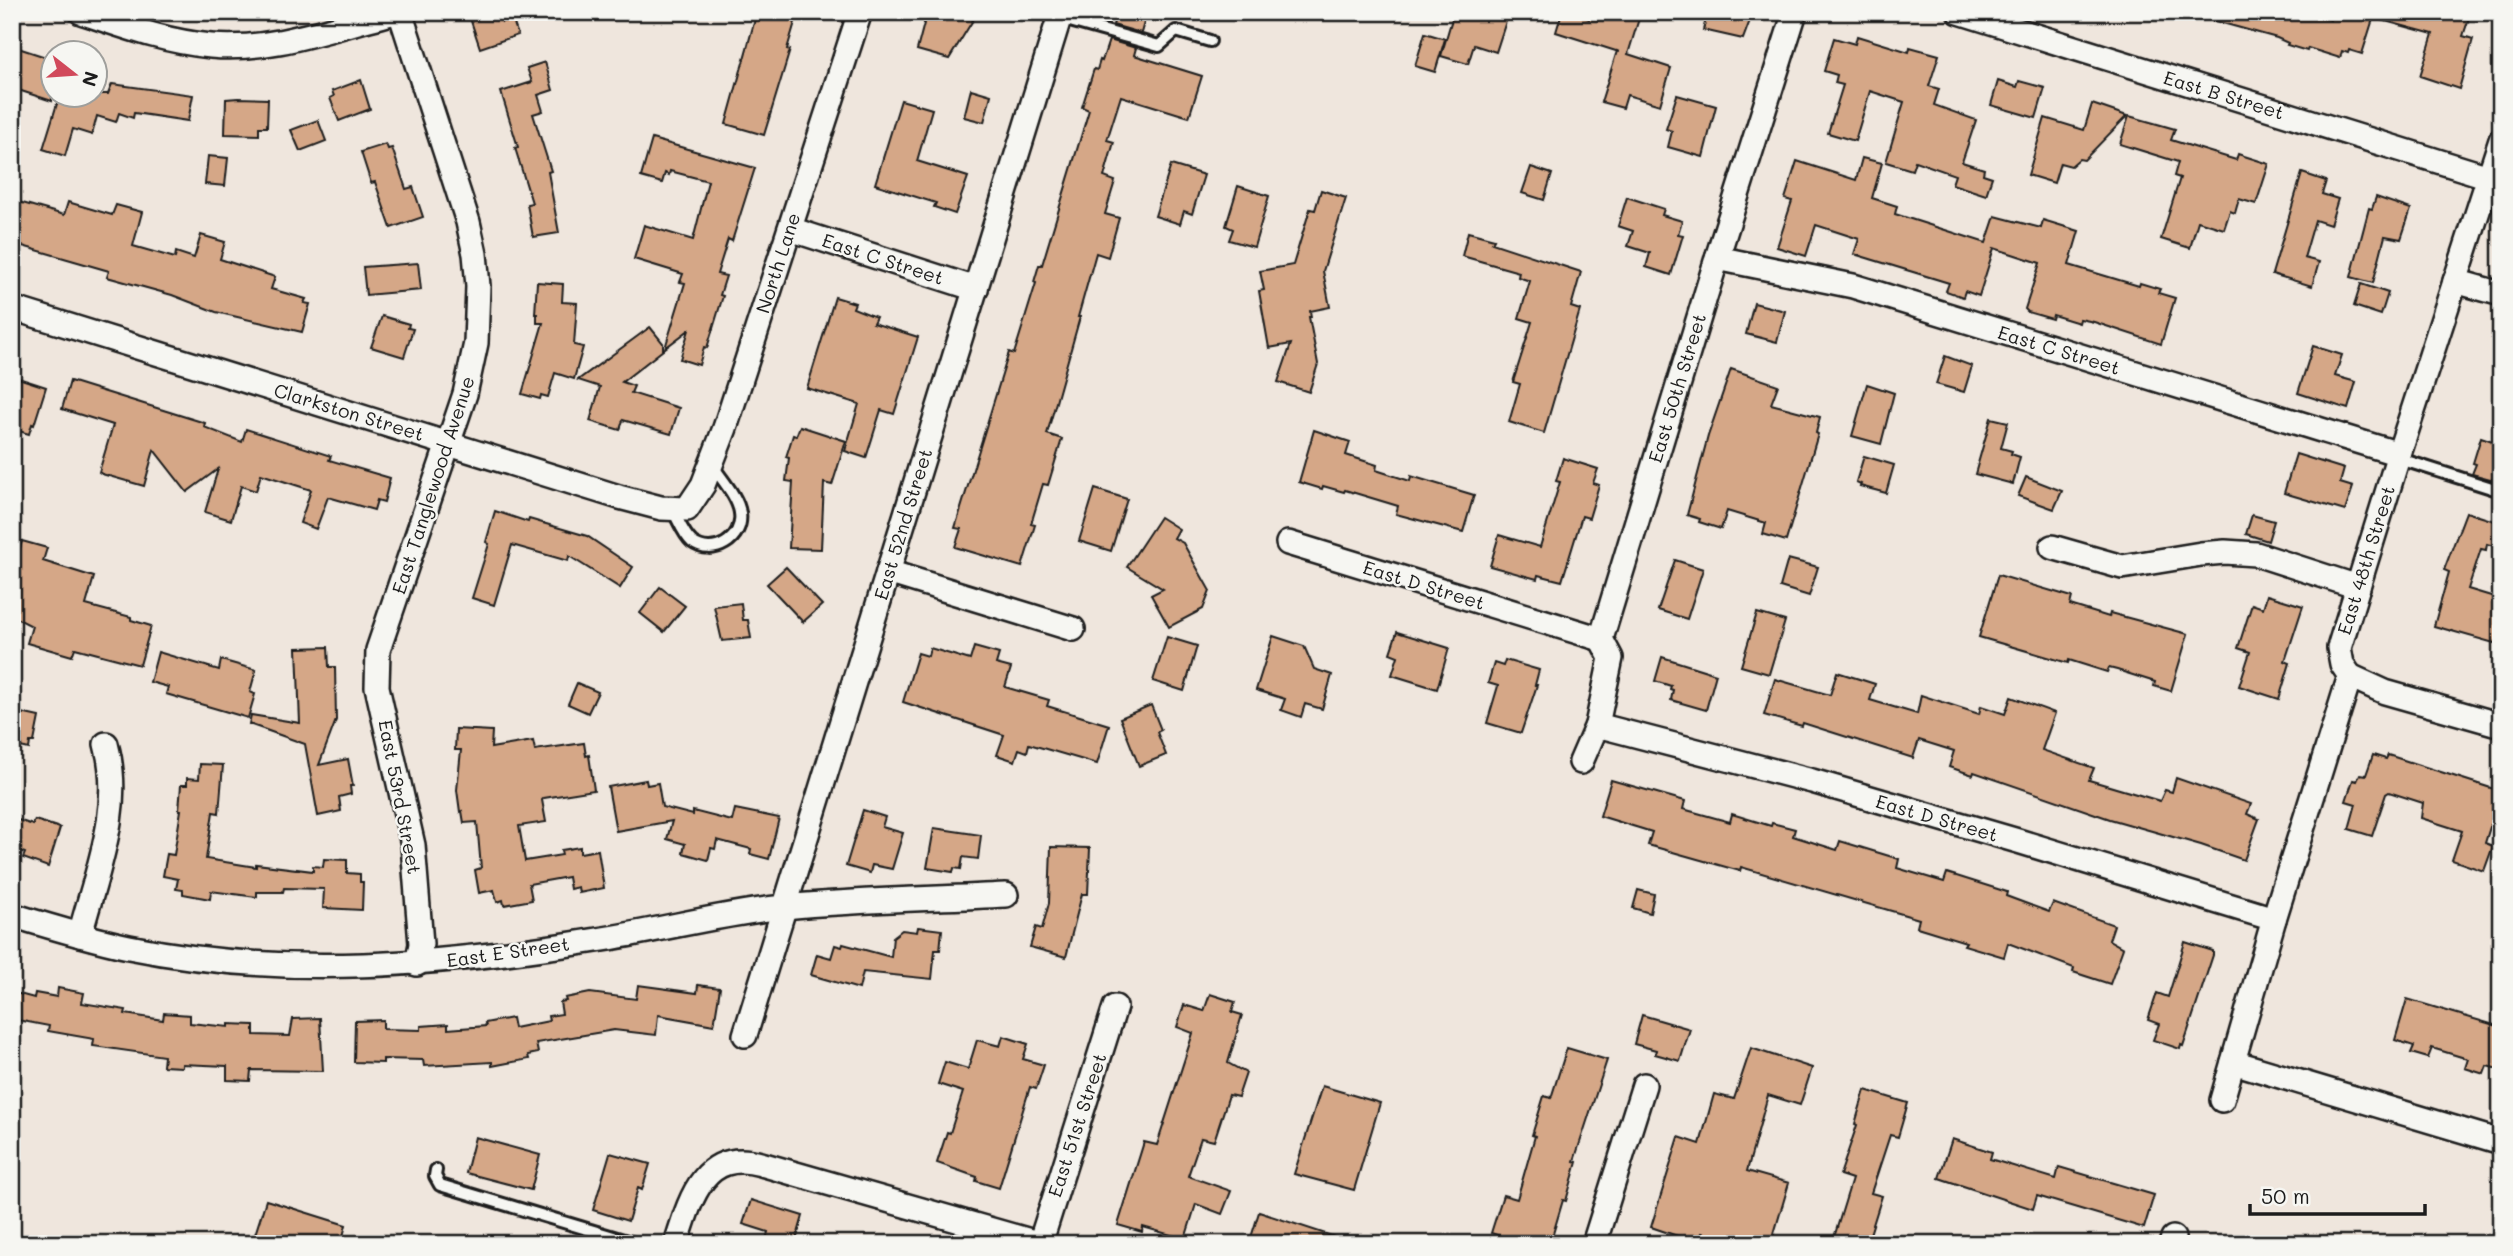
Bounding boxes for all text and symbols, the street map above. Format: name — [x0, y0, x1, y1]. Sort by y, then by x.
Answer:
north arrow — [38, 38, 108, 108]
street label: East B Street — [2161, 64, 2287, 125]
text: N — [77, 69, 105, 90]
street label: North Lane — [750, 209, 805, 316]
street label: East C Street — [819, 227, 947, 290]
street label: East 50th Street — [1642, 310, 1711, 466]
street label: East C Street — [1995, 319, 2123, 380]
street label: East Tanglewood Avenue — [385, 373, 480, 597]
street label: Clarkston Street — [271, 377, 427, 446]
street label: East 52nd Street — [868, 445, 937, 603]
street label: East 48th Street — [2331, 482, 2400, 637]
street label: East D Street — [1360, 554, 1488, 615]
street label: East 53rd Street — [373, 718, 428, 876]
street label: East D Street — [1873, 788, 2001, 847]
street label: East E Street — [445, 931, 571, 973]
street label: East 51st Street — [1041, 1050, 1112, 1200]
scale bar — [2250, 1172, 2426, 1216]
text: 50 m — [2261, 1182, 2310, 1209]

